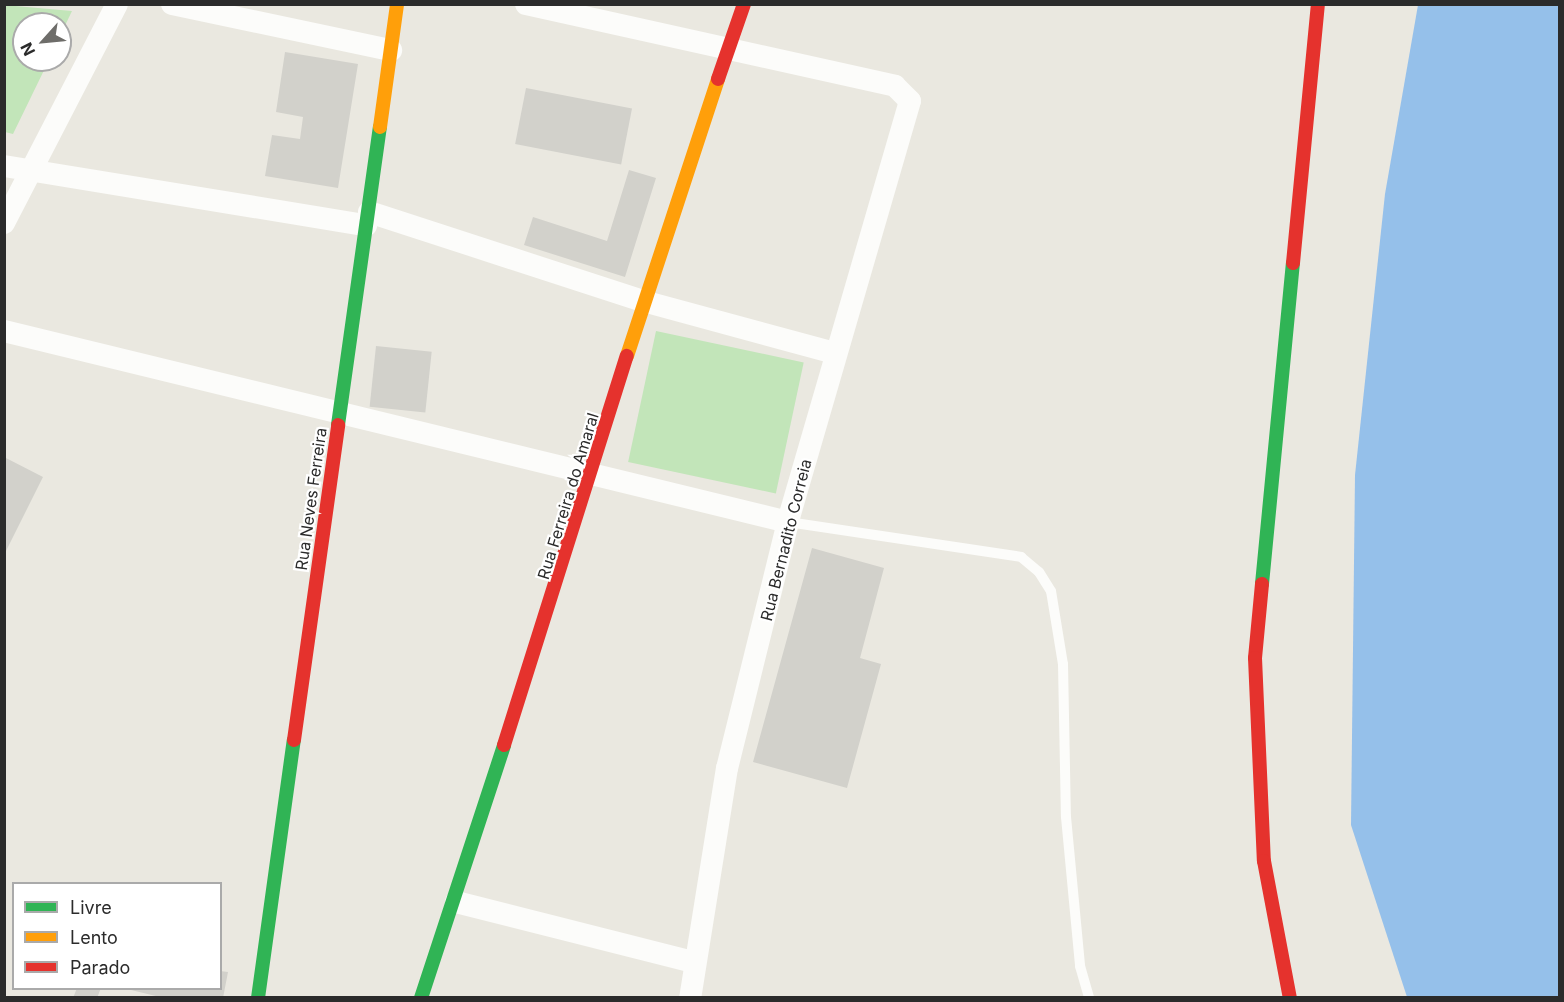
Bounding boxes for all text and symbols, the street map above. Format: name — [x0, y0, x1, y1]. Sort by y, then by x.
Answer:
north arrow — [12, 12, 72, 72]
text: N — [16, 39, 39, 59]
street label: Rua Ferreira do Amaral — [534, 411, 602, 581]
street label: Rua Neves Ferreira — [291, 427, 331, 571]
street label: Rua Bernadito Correia — [757, 457, 815, 623]
legend — [12, 882, 222, 990]
text: Livre — [70, 897, 112, 918]
text: Lento — [70, 927, 118, 948]
text: Parado — [70, 957, 130, 978]

